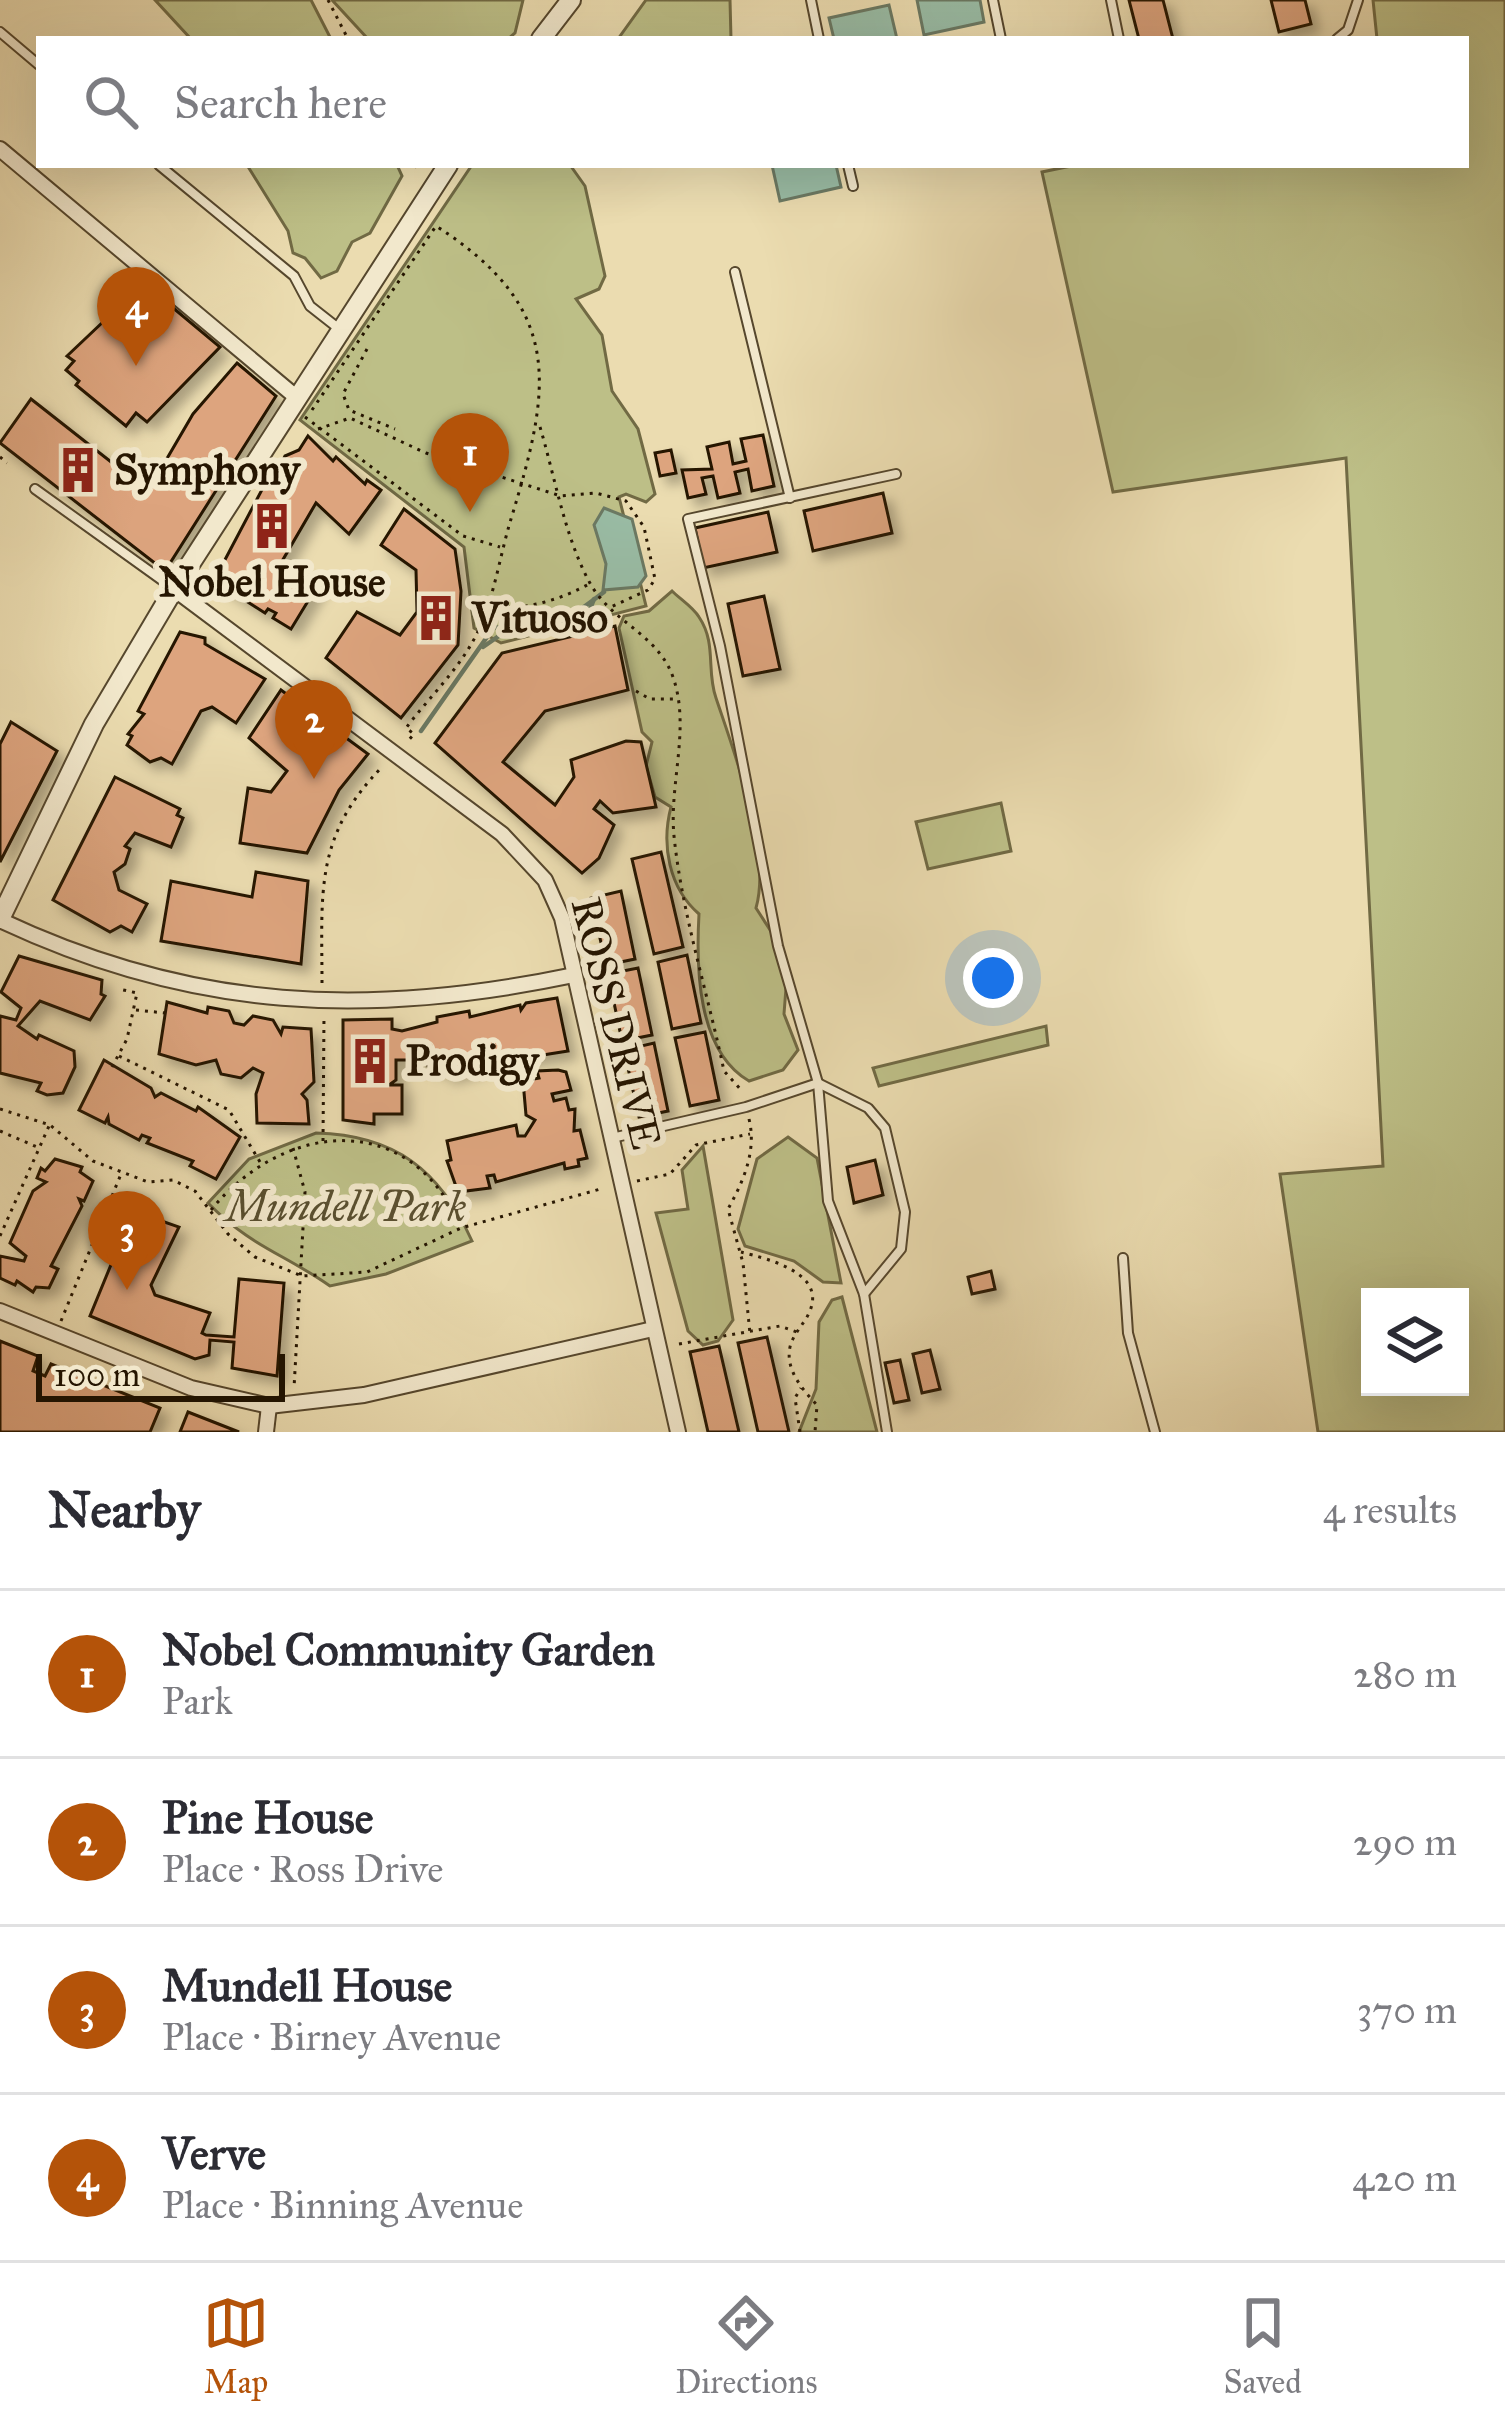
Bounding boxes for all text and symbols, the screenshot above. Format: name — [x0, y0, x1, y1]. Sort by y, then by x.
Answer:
search box — [36, 36, 1469, 168]
icon: search — [78, 69, 144, 135]
text: Search here — [174, 75, 387, 130]
pin: 4 — [97, 267, 175, 366]
pin: 1 — [431, 413, 509, 512]
place label: Symphony — [114, 444, 301, 496]
building icon: Symphony — [53, 445, 103, 495]
building icon: Nobel House — [247, 501, 297, 551]
place label: Nobel House — [158, 556, 386, 608]
place label: Vituoso — [471, 592, 608, 644]
building icon: Vituoso — [411, 593, 461, 643]
pin: 2 — [275, 680, 353, 779]
street label: ROSS DRIVE — [560, 892, 672, 1154]
your location — [963, 948, 1023, 1008]
place label: Prodigy — [406, 1035, 540, 1087]
building icon: Prodigy — [345, 1036, 395, 1086]
park label: Mundell Park — [222, 1181, 467, 1233]
pin: 3 — [88, 1191, 166, 1290]
map controls — [1361, 1288, 1469, 1396]
button: layers — [1361, 1288, 1469, 1396]
scale bar — [36, 1348, 285, 1401]
text: 100 m — [54, 1355, 140, 1395]
text: Nearby — [48, 1479, 200, 1541]
text: 4 results — [1323, 1486, 1457, 1534]
text: Nobel Community Garden — [162, 1622, 655, 1677]
text: 1 — [79, 1650, 95, 1698]
text: 280 m — [1353, 1650, 1457, 1698]
text: Park — [162, 1677, 233, 1725]
text: Pine House — [162, 1790, 373, 1845]
text: 2 — [77, 1818, 97, 1866]
text: 290 m — [1353, 1818, 1457, 1866]
text: Place · Ross Drive — [162, 1845, 443, 1893]
text: Mundell House — [162, 1958, 452, 2013]
text: 3 — [79, 1986, 95, 2034]
text: 370 m — [1357, 1986, 1457, 2034]
text: Place · Birney Avenue — [162, 2013, 501, 2061]
text: Verve — [162, 2126, 266, 2181]
text: 4 — [76, 2154, 98, 2202]
text: 420 m — [1352, 2154, 1457, 2202]
text: Place · Binning Avenue — [162, 2181, 523, 2229]
tab: Map — [203, 2290, 269, 2402]
tab: Directions — [675, 2290, 817, 2402]
tab: Saved — [1224, 2290, 1302, 2402]

